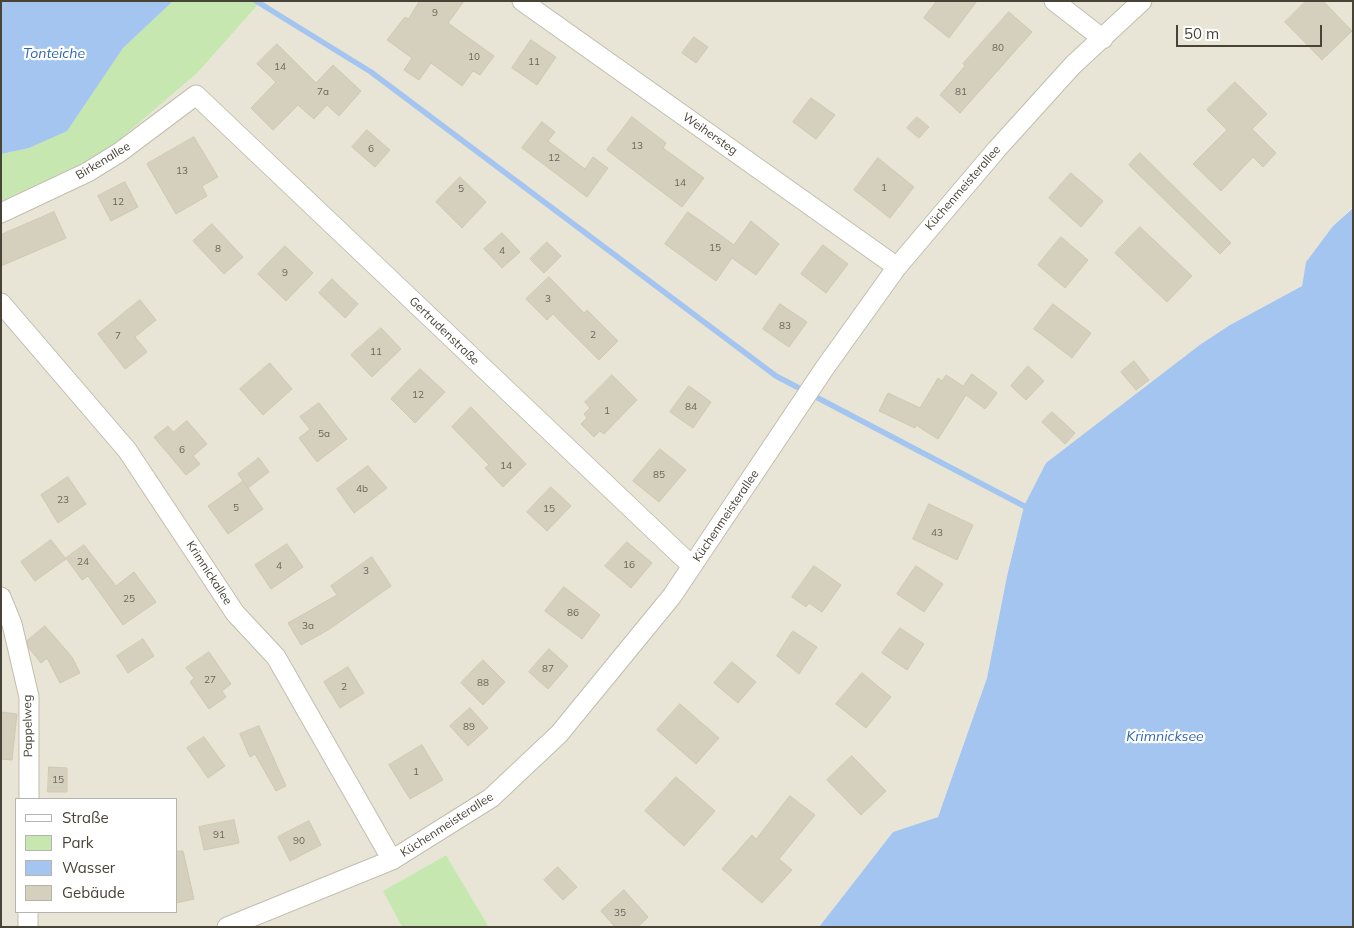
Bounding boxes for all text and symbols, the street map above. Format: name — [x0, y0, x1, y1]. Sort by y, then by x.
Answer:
house number: 9 — [432, 7, 438, 19]
scale bar — [1179, 15, 1325, 47]
text: 50 m — [1184, 24, 1219, 43]
house number: 80 — [992, 42, 1004, 54]
water label: Tonteiche — [23, 46, 85, 62]
house number: 10 — [468, 51, 480, 63]
house number: 11 — [528, 56, 540, 68]
house number: 14 — [274, 61, 286, 73]
house number: 7a — [317, 86, 329, 98]
house number: 81 — [955, 86, 967, 98]
street label: Weihersteg — [680, 110, 740, 158]
street label: Birkenallee — [73, 139, 133, 183]
house number: 13 — [631, 140, 643, 152]
house number: 6 — [368, 143, 374, 155]
street label: Küchenmeisterallee — [922, 143, 1004, 233]
house number: 12 — [548, 152, 560, 164]
house number: 13 — [176, 165, 188, 177]
house number: 14 — [674, 177, 686, 189]
house number: 1 — [881, 182, 887, 194]
house number: 5 — [458, 183, 464, 195]
house number: 12 — [112, 196, 124, 208]
house number: 15 — [709, 242, 721, 254]
house number: 8 — [215, 243, 221, 255]
house number: 4 — [499, 245, 505, 257]
house number: 9 — [282, 267, 288, 279]
house number: 3 — [545, 293, 551, 305]
street label: Gertrudenstraße — [406, 294, 482, 368]
house number: 83 — [779, 320, 791, 332]
house number: 2 — [590, 329, 596, 341]
house number: 7 — [115, 330, 121, 342]
house number: 11 — [370, 346, 382, 358]
house number: 12 — [412, 389, 424, 401]
house number: 84 — [685, 401, 697, 413]
house number: 1 — [604, 405, 610, 417]
house number: 5a — [318, 428, 330, 440]
house number: 6 — [179, 444, 185, 456]
house number: 14 — [500, 460, 512, 472]
street label: Küchenmeisterallee — [690, 467, 762, 565]
house number: 85 — [653, 469, 665, 481]
house number: 4b — [356, 483, 368, 495]
house number: 23 — [57, 494, 69, 506]
house number: 5 — [233, 502, 239, 514]
house number: 15 — [543, 503, 555, 515]
house number: 43 — [931, 527, 943, 539]
street label: Krimnickallee — [183, 538, 235, 608]
house number: 24 — [77, 556, 89, 568]
house number: 16 — [623, 559, 635, 571]
house number: 4 — [276, 560, 282, 572]
house number: 3 — [363, 565, 369, 577]
house number: 25 — [123, 593, 135, 605]
house number: 86 — [567, 607, 579, 619]
house number: 3a — [302, 620, 314, 632]
house number: 87 — [542, 663, 554, 675]
house number: 27 — [204, 674, 216, 686]
house number: 88 — [477, 677, 489, 689]
house number: 2 — [341, 681, 347, 693]
street label: Pappelweg — [20, 695, 36, 757]
house number: 89 — [463, 721, 475, 733]
water label: Krimnicksee — [1126, 729, 1204, 745]
house number: 1 — [413, 766, 419, 778]
house number: 15 — [52, 774, 64, 786]
street label: Küchenmeisterallee — [398, 790, 496, 860]
legend — [15, 798, 178, 913]
text: Straße — [62, 808, 109, 827]
house number: 91 — [213, 829, 225, 841]
text: Park — [62, 833, 94, 852]
house number: 90 — [293, 835, 305, 847]
text: Wasser — [62, 858, 115, 877]
text: Gebäude — [62, 883, 125, 902]
house number: 35 — [614, 907, 626, 919]

